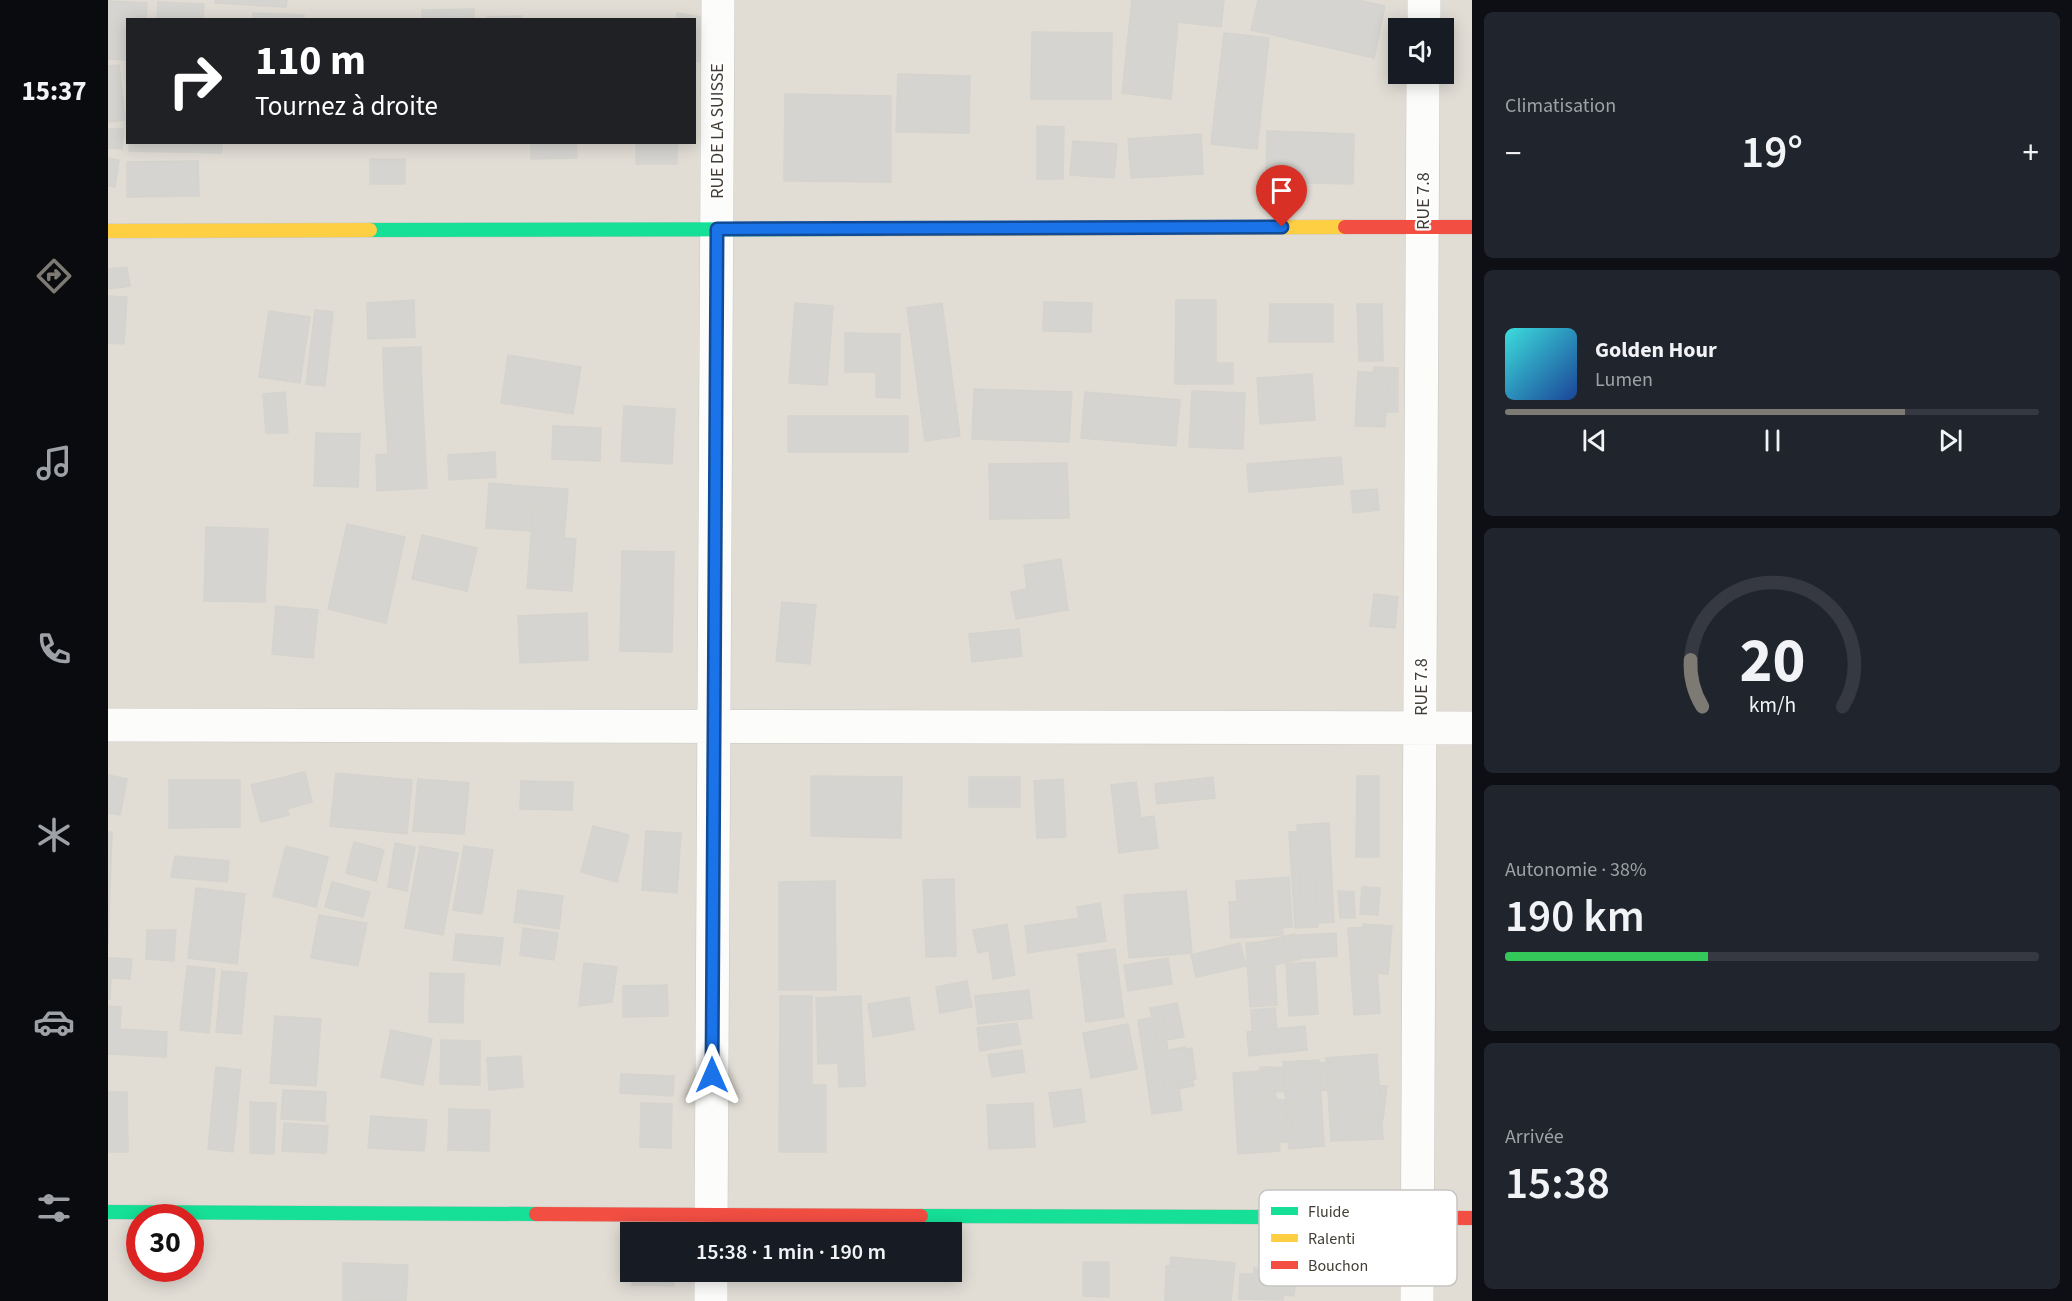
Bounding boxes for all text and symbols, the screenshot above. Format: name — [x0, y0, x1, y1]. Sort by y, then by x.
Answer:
map controls — [1388, 18, 1454, 84]
button: sound — [1388, 18, 1454, 84]
text: 110 m — [255, 31, 366, 91]
icon: right — [156, 42, 234, 120]
street label: RUE DE LA SUISSE — [705, 63, 730, 199]
text: 15:37 — [21, 72, 87, 111]
text: Tournez à droite — [255, 87, 438, 126]
text: Climatisation — [1505, 92, 1616, 120]
text: 19° — [1741, 121, 1803, 185]
text: − — [1505, 130, 1521, 177]
text: + — [2023, 130, 2039, 177]
pin — [1256, 165, 1307, 227]
street label: RUE 7.8 — [1411, 172, 1436, 230]
icon: arrive — [1265, 174, 1298, 207]
icon: directions — [33, 255, 75, 297]
text: Golden Hour — [1595, 334, 1717, 366]
text: Lumen — [1595, 366, 1653, 394]
icon: previous — [1578, 424, 1611, 457]
icon: pause — [1756, 424, 1789, 457]
icon: next — [1934, 424, 1967, 457]
icon: music — [33, 442, 75, 484]
text: 20 — [1739, 618, 1805, 707]
icon: phone — [33, 628, 75, 670]
street label: RUE 7.8 — [1409, 658, 1434, 716]
text: km/h — [1748, 691, 1796, 722]
icon: climate — [33, 814, 75, 856]
text: Autonomie · 38% — [1505, 856, 1646, 884]
text: 190 km — [1505, 885, 1645, 949]
icon: car — [33, 1001, 75, 1043]
position arrow — [680, 1043, 744, 1107]
text: Arrivée — [1505, 1123, 1564, 1151]
text: 15:38 — [1505, 1152, 1610, 1216]
icon: filters — [33, 1187, 75, 1229]
legend — [1259, 1190, 1457, 1286]
text: Fluide — [1308, 1201, 1350, 1223]
speed limit sign: 30 — [126, 1204, 204, 1282]
text: Ralenti — [1308, 1228, 1355, 1250]
text: 15:38 · 1 min · 190 m — [696, 1236, 886, 1268]
text: Bouchon — [1308, 1255, 1368, 1277]

